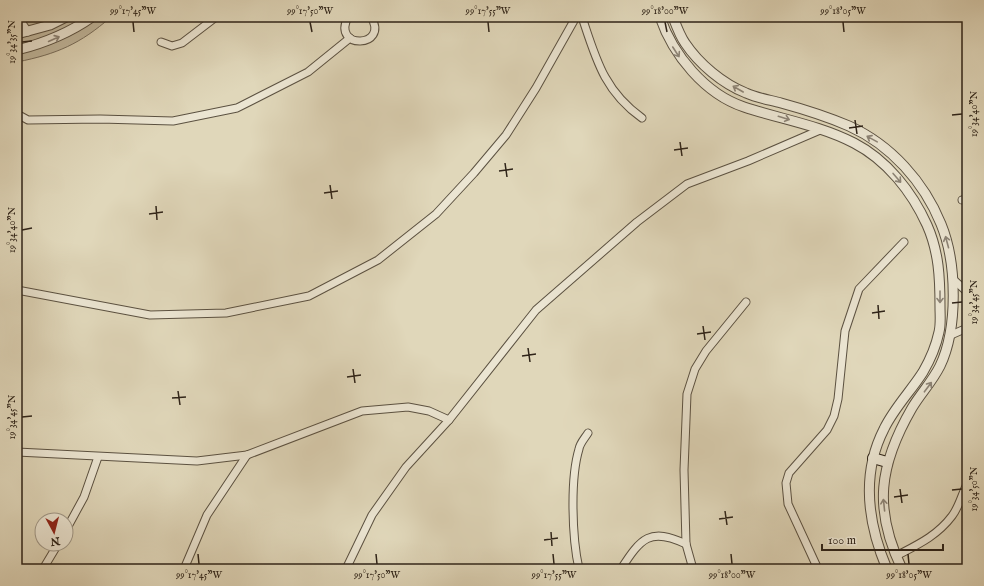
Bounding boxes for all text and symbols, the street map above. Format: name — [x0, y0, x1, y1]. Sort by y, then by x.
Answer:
text: 99°17'45"W — [109, 5, 156, 18]
text: 99°17'50"W — [286, 5, 333, 18]
text: 99°17'55"W — [465, 5, 511, 18]
text: 99°18'00"W — [641, 5, 689, 18]
text: 99°18'05"W — [819, 5, 866, 18]
text: 19°34'35"N — [6, 20, 19, 64]
one-way arrow — [48, 35, 60, 42]
one-way arrow — [673, 46, 681, 58]
one-way arrow — [732, 84, 744, 92]
text: 19°34'40"N — [968, 91, 981, 137]
one-way arrow — [777, 115, 790, 122]
one-way arrow — [866, 135, 878, 143]
one-way arrow — [893, 173, 902, 183]
text: 19°34'40"N — [6, 207, 19, 253]
one-way arrow — [943, 236, 950, 249]
text: 19°34'45"N — [968, 279, 981, 324]
one-way arrow — [936, 290, 944, 303]
one-way arrow — [924, 381, 932, 392]
text: 19°34'45"N — [6, 394, 19, 439]
text: 19°34'50"N — [968, 466, 981, 511]
one-way arrow — [880, 499, 888, 512]
north arrow — [34, 512, 74, 552]
scale bar — [822, 526, 943, 552]
text: N — [49, 533, 62, 549]
text: 100 m — [828, 533, 856, 548]
text: 99°17'45"W — [175, 569, 222, 582]
text: 99°17'50"W — [353, 569, 400, 582]
text: 99°17'55"W — [531, 569, 577, 582]
text: 99°18'00"W — [708, 569, 756, 582]
text: 99°18'05"W — [885, 569, 932, 582]

